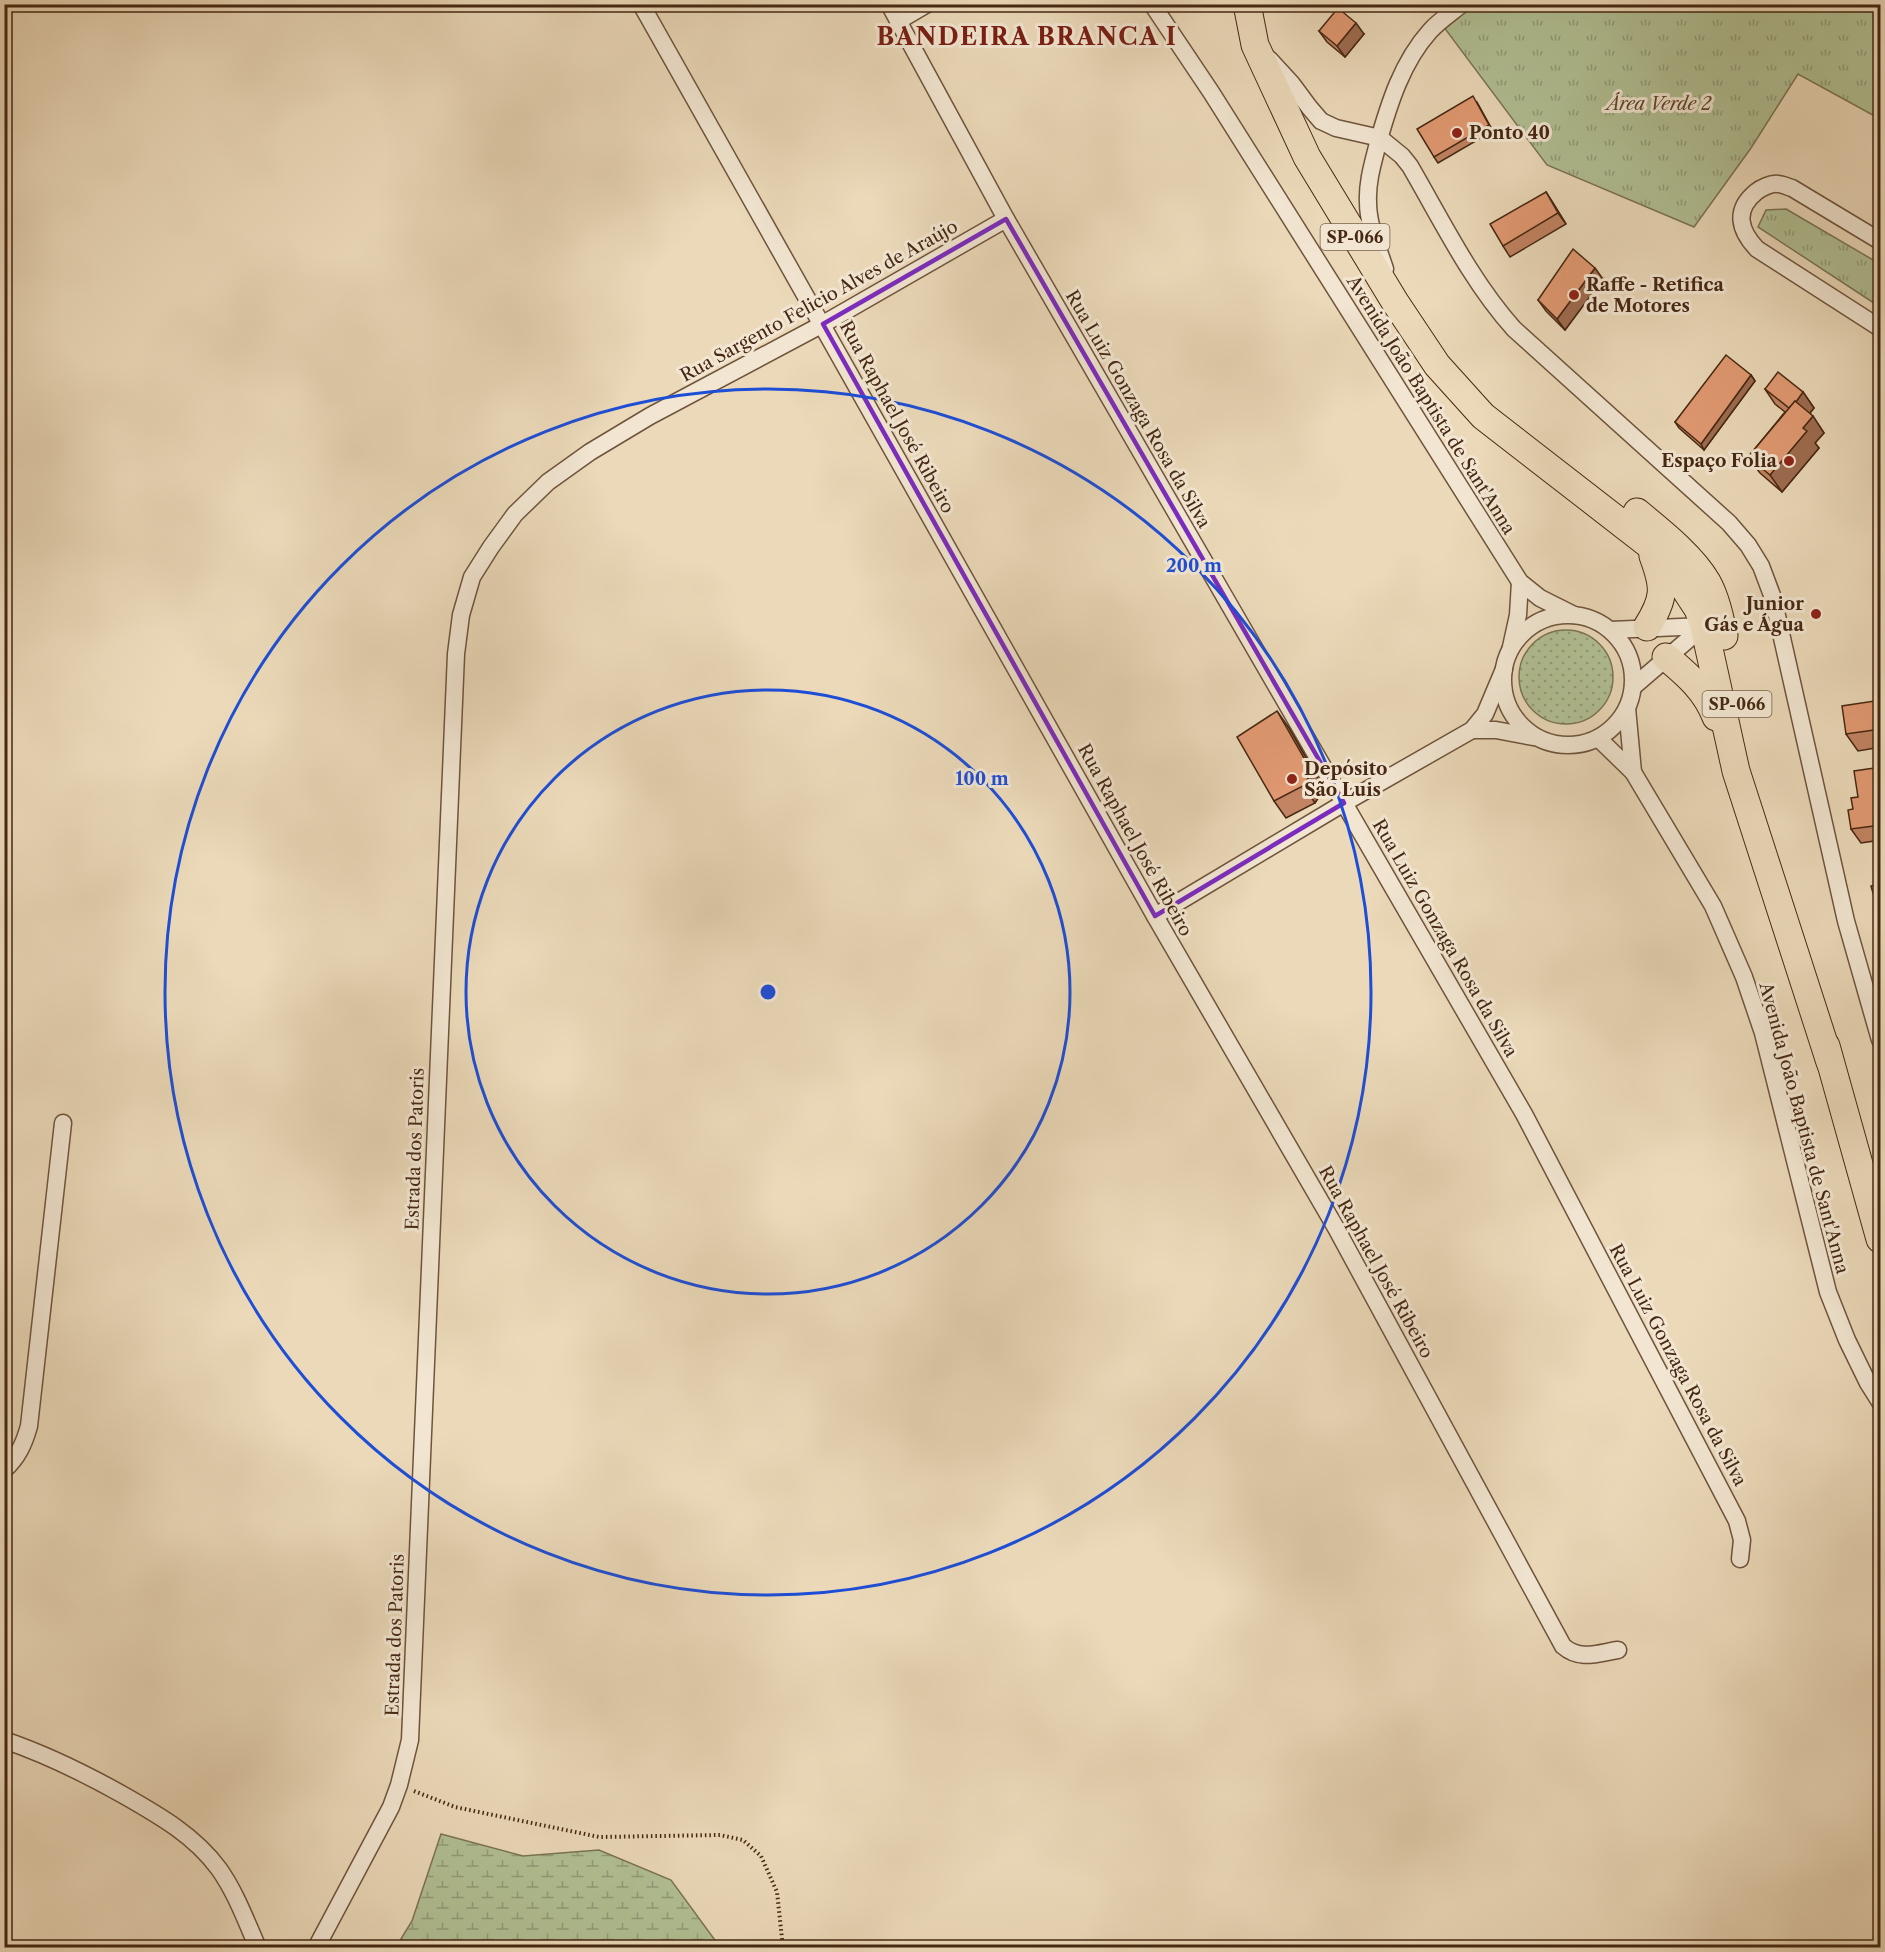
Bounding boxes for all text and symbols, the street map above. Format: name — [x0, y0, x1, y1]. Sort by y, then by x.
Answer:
district label: BANDEIRA BRANCA I — [877, 22, 1177, 51]
park label: Área Verde 2 — [1603, 92, 1712, 115]
place label: Ponto 40 — [1469, 122, 1550, 144]
marker: Ponto 40 — [1450, 126, 1464, 140]
street label: Rua Sargento Felicio Alves de Araújo — [676, 215, 962, 387]
road number: SP-066 — [1320, 224, 1390, 250]
street label: Avenida João Baptista de Sant'Anna — [1341, 271, 1520, 539]
place label: Raffe - Retifica de Motores — [1586, 274, 1724, 317]
street label: Rua Luiz Gonzaga Rosa da Silva — [1061, 286, 1216, 532]
marker: Raffe - Retifica de Motores — [1567, 288, 1581, 302]
street label: Rua Raphael José Ribeiro — [835, 317, 959, 517]
place label: Espaço Folia — [1661, 450, 1778, 472]
marker: Espaço Folia — [1782, 454, 1796, 468]
text: 200 m — [1166, 555, 1222, 577]
place label: Junior Gás e Água — [1704, 593, 1805, 636]
marker: Junior Gás e Água — [1809, 607, 1823, 621]
road number: SP-066 — [1702, 691, 1772, 717]
street label: Rua Raphael José Ribeiro — [1073, 740, 1197, 940]
place label: Depósito São Luis — [1304, 758, 1387, 801]
text: 100 m — [955, 768, 1009, 790]
marker: Depósito São Luis — [1285, 772, 1299, 786]
street label: Rua Luiz Gonzaga Rosa da Silva — [1368, 815, 1523, 1061]
street label: Avenida João Baptista de Sant'Anna — [1754, 979, 1854, 1277]
centre of rings — [758, 982, 778, 1002]
street label: Estrada dos Patoris — [401, 1067, 429, 1231]
street label: Rua Raphael José Ribeiro — [1314, 1162, 1438, 1362]
street label: Rua Luiz Gonzaga Rosa da Silva — [1605, 1240, 1752, 1490]
street label: Estrada dos Patoris — [381, 1553, 409, 1717]

